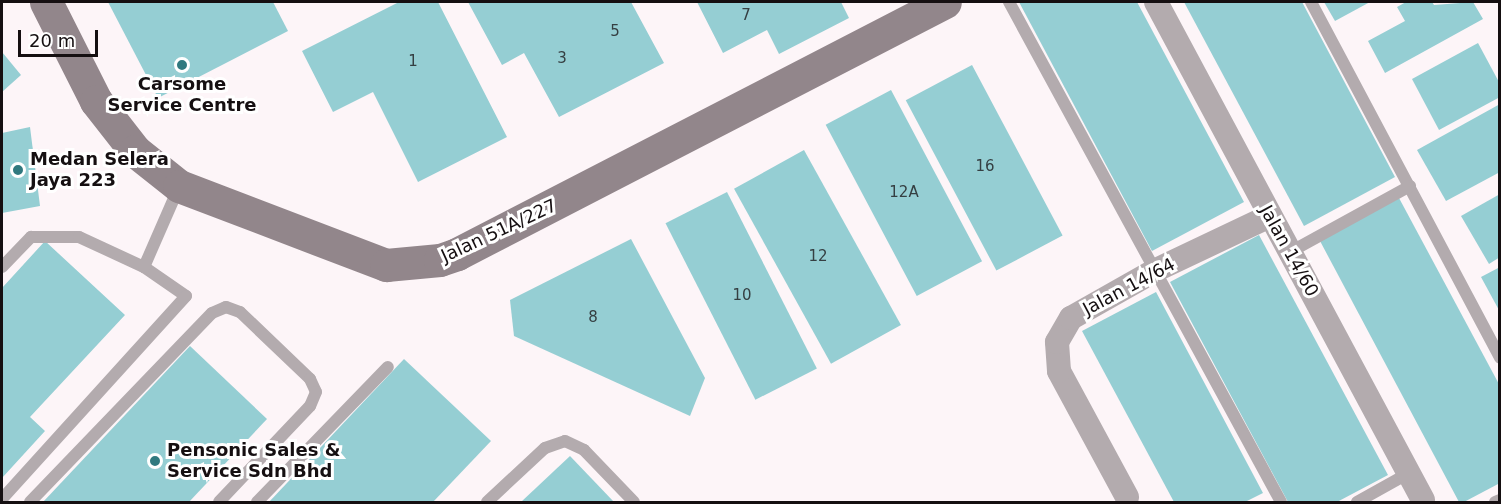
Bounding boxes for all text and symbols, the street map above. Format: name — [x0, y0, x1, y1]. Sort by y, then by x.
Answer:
house number: 7 — [741, 7, 751, 25]
scale bar — [21, 18, 100, 56]
house number: 5 — [610, 23, 620, 41]
text: 20 m — [29, 30, 75, 51]
house number: 3 — [557, 50, 567, 68]
house number: 1 — [408, 53, 418, 71]
marker: Carsome Service Centre — [175, 58, 189, 72]
place label: Carsome Service Centre — [107, 74, 257, 116]
place label: Medan Selera Jaya 223 — [30, 149, 169, 192]
house number: 16 — [975, 158, 995, 176]
marker: Medan Selera Jaya 223 — [11, 163, 25, 177]
house number: 12A — [889, 184, 919, 202]
street label: Jalan 51A/227 — [438, 195, 560, 267]
street label: Jalan 14/60 — [1255, 201, 1323, 301]
house number: 12 — [808, 248, 828, 266]
street label: Jalan 14/64 — [1079, 254, 1179, 320]
house number: 10 — [732, 287, 752, 305]
house number: 8 — [588, 309, 598, 327]
place label: Pensonic Sales & Service Sdn Bhd — [167, 440, 340, 482]
marker: Pensonic Sales & Service Sdn Bhd — [148, 454, 162, 468]

